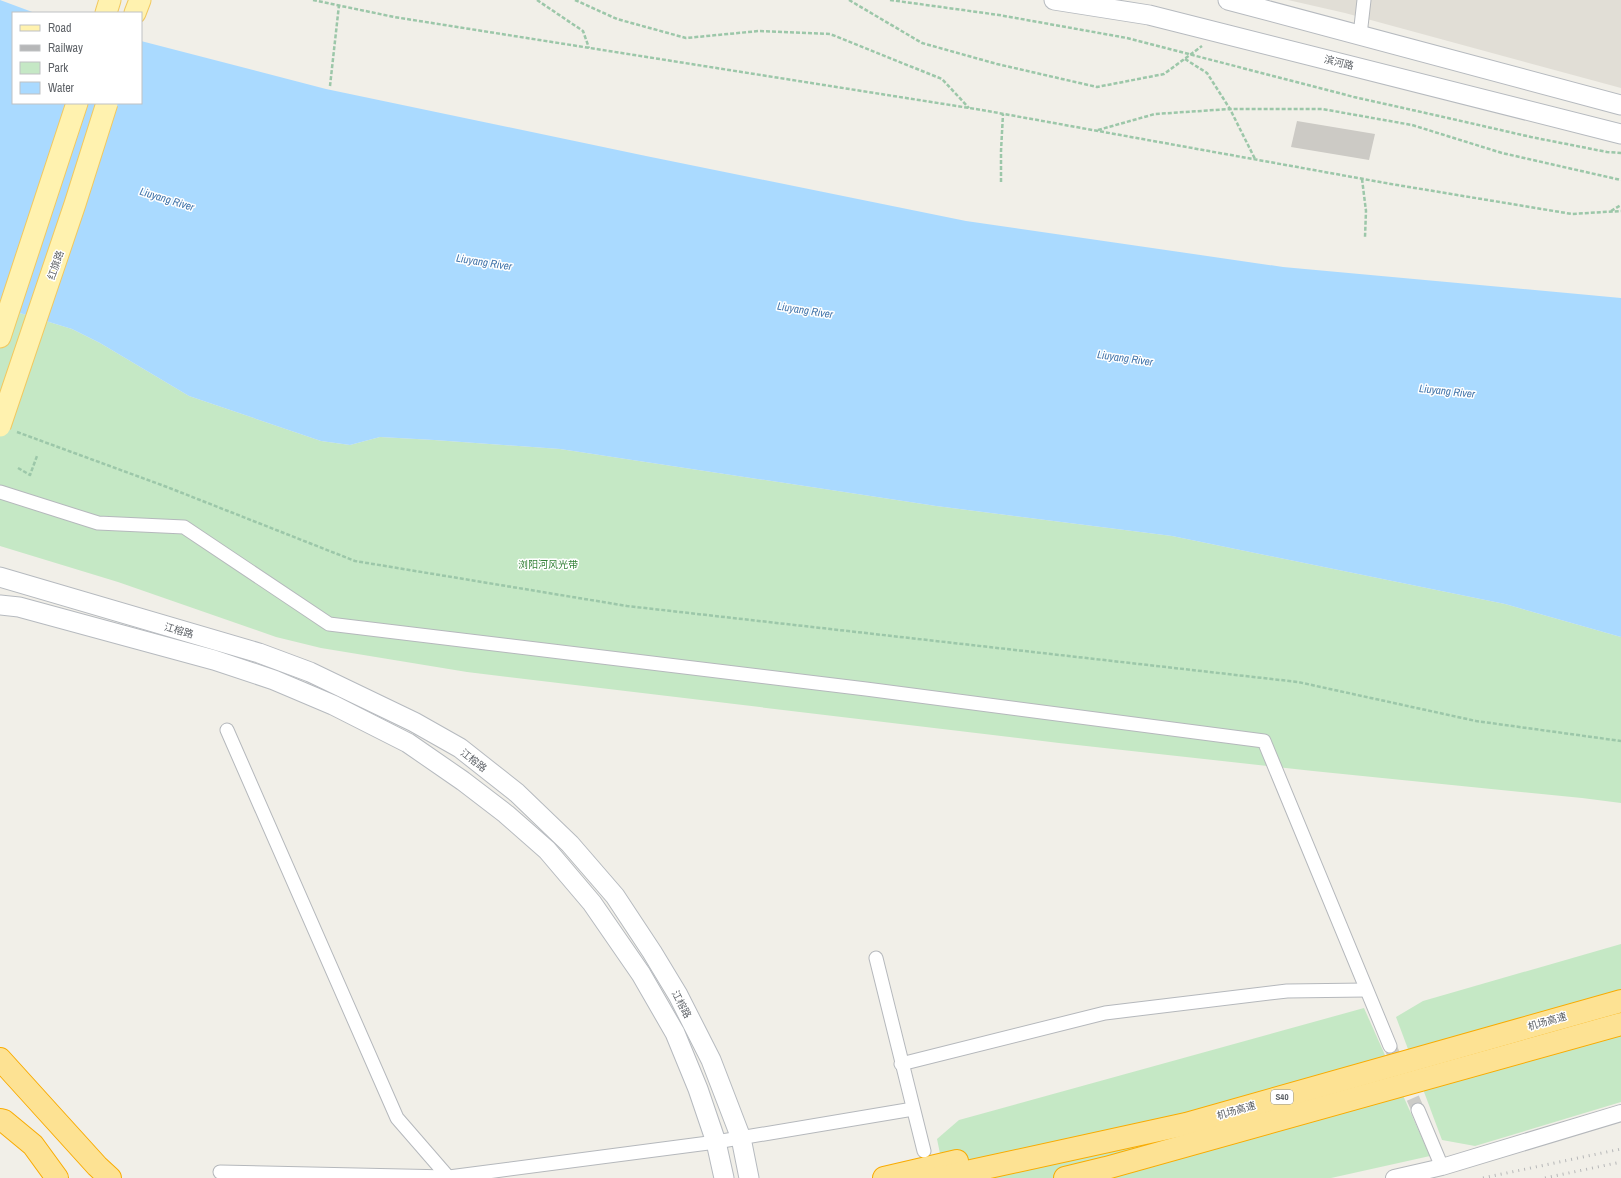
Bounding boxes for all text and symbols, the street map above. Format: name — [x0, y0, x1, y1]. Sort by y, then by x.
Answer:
legend — [12, 12, 142, 104]
text: Road — [48, 20, 72, 36]
text: Railway — [48, 40, 83, 56]
street label: 滨河路 — [1323, 53, 1355, 72]
text: Park — [48, 60, 68, 76]
text: Water — [48, 80, 75, 96]
water label: Liuyang River — [138, 184, 197, 214]
street label: 红旗路 — [44, 249, 67, 281]
water label: Liuyang River — [455, 251, 514, 273]
water label: Liuyang River — [776, 299, 835, 321]
water label: Liuyang River — [1096, 347, 1155, 369]
water label: Liuyang River — [1418, 381, 1477, 401]
park label: 浏阳河风光带 — [518, 558, 578, 571]
street label: 江榕路 — [163, 620, 195, 641]
street label: 江榕路 — [458, 746, 490, 775]
street label: 江榕路 — [669, 988, 694, 1021]
street label: 机场高速 — [1526, 1010, 1568, 1033]
road number: S40 — [1271, 1090, 1293, 1104]
street label: 机场高速 — [1215, 1099, 1257, 1122]

